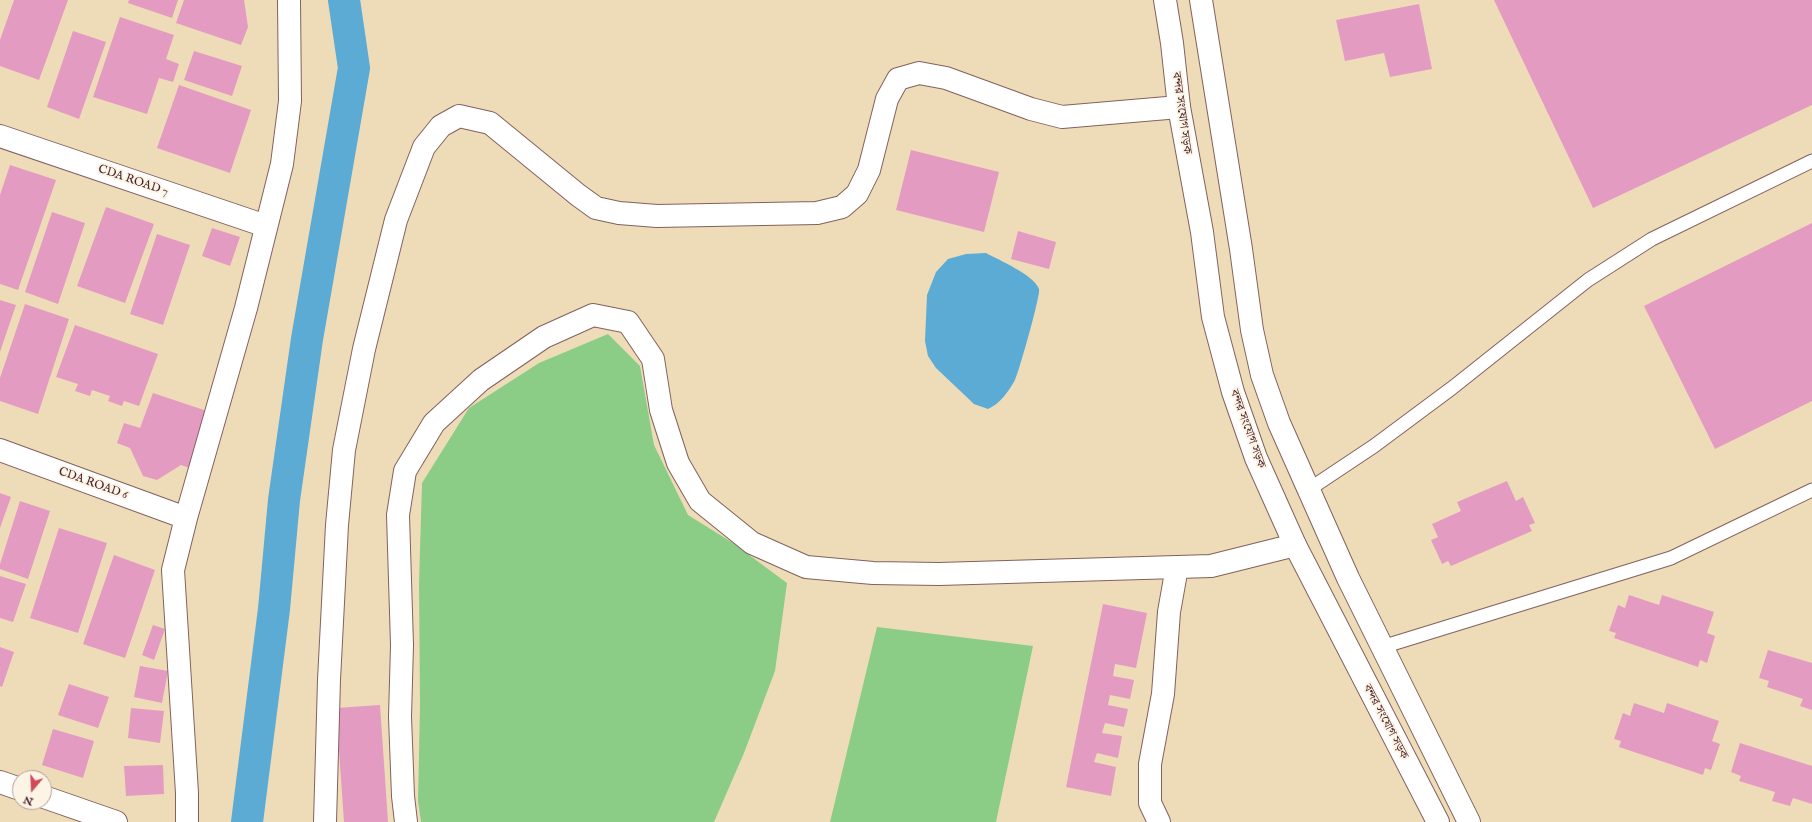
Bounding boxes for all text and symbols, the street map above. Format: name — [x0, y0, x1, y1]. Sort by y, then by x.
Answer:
street label: বন্দর সংযোগ সড়ক — [1168, 71, 1194, 155]
street label: CDA ROAD 7 — [96, 162, 170, 200]
street label: বন্দর সংযোগ সড়ক — [1226, 388, 1268, 470]
street label: CDA ROAD 6 — [56, 465, 130, 503]
street label: বন্দর সংযোগ সড়ক — [1359, 682, 1411, 762]
north arrow — [12, 770, 52, 810]
text: N — [22, 792, 35, 809]

